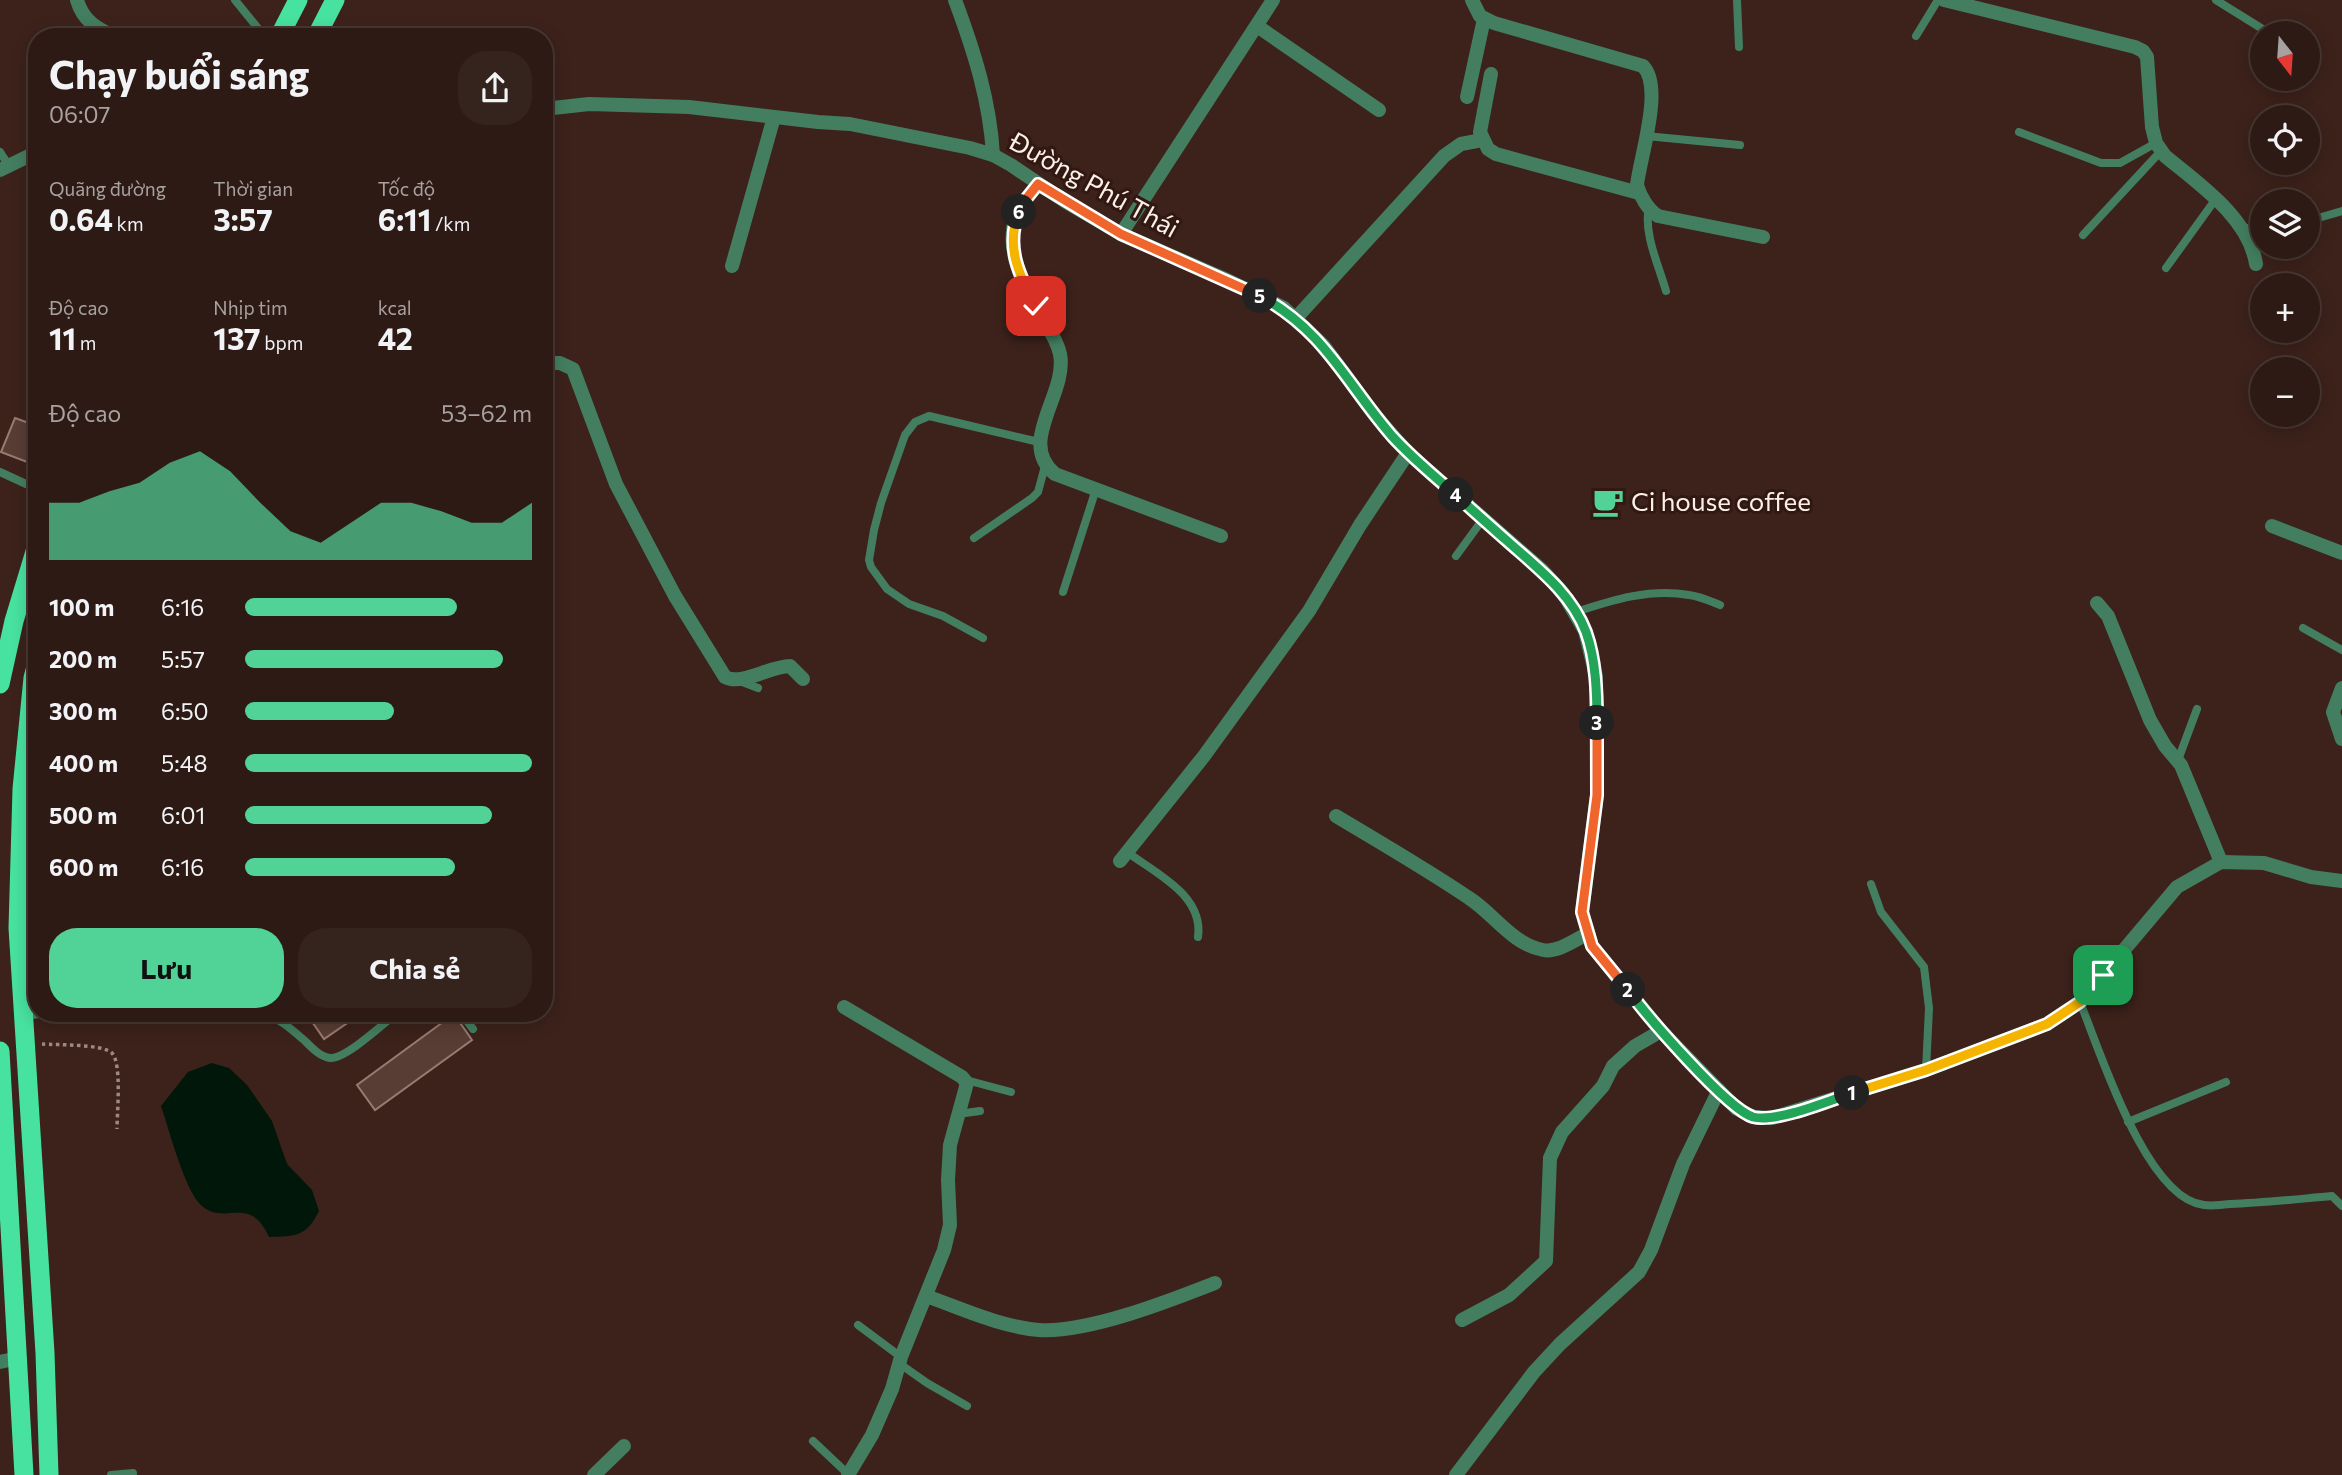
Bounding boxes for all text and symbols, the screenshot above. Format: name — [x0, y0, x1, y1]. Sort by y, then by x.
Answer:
north arrow — [2250, 21, 2320, 91]
map controls — [2250, 21, 2320, 427]
text: Chạy buổi sáng — [49, 50, 310, 97]
button: share — [458, 51, 532, 125]
text: 06:07 — [49, 100, 110, 128]
button: locate — [2250, 105, 2320, 175]
street label: Đường Phú Thái — [1004, 124, 1185, 243]
text: Quãng đường — [49, 177, 166, 200]
text: Thời gian — [213, 177, 293, 200]
text: Tốc độ — [378, 177, 435, 200]
button: layers — [2250, 189, 2320, 259]
pin: 6 — [1002, 194, 1036, 230]
text: 0.64 — [49, 200, 113, 237]
text: 3:57 — [213, 200, 273, 237]
text: 6:11 — [378, 200, 431, 237]
text: 6 — [1013, 200, 1024, 223]
text: km — [113, 212, 143, 235]
text: /km — [431, 212, 470, 235]
button: + — [2250, 273, 2320, 343]
pin — [1006, 276, 1066, 336]
pin: 5 — [1242, 278, 1278, 314]
text: 5 — [1254, 284, 1265, 307]
icon: check — [1017, 287, 1055, 325]
text: Độ cao — [49, 296, 109, 319]
text: Nhịp tim — [213, 296, 288, 319]
text: kcal — [378, 296, 412, 319]
text: 11 — [49, 319, 76, 356]
text: 137 — [213, 319, 261, 356]
text: 42 — [378, 319, 413, 356]
text: m — [76, 331, 96, 354]
text: bpm — [261, 331, 303, 354]
button: − — [2250, 357, 2320, 427]
text: Độ cao — [49, 399, 121, 427]
text: 53–62 m — [441, 399, 532, 427]
pin: 4 — [1438, 477, 1474, 512]
text: 4 — [1450, 483, 1461, 506]
cafe icon: Ci house coffee — [1591, 485, 1625, 519]
place label: Ci house coffee — [1631, 485, 1811, 516]
text: 100 m — [49, 593, 114, 621]
text: 6:16 — [161, 593, 204, 621]
text: 200 m — [49, 645, 117, 673]
text: 5:57 — [161, 645, 205, 673]
text: 300 m — [49, 697, 117, 725]
text: 6:50 — [161, 697, 209, 725]
pin: 3 — [1580, 706, 1614, 740]
text: 3 — [1591, 711, 1602, 734]
text: 400 m — [49, 749, 118, 777]
text: 5:48 — [161, 749, 207, 777]
text: 500 m — [49, 801, 117, 829]
text: 6:01 — [161, 801, 205, 829]
text: 600 m — [49, 853, 118, 881]
text: 6:16 — [161, 853, 204, 881]
button: Lưu — [49, 928, 284, 1008]
button: Chia sẻ — [298, 928, 532, 1008]
pin — [2073, 945, 2133, 1005]
icon: arrive — [2084, 956, 2122, 994]
pin: 2 — [1610, 972, 1646, 1007]
text: 2 — [1622, 978, 1633, 1001]
pin: 1 — [1834, 1076, 1870, 1110]
text: 1 — [1847, 1081, 1856, 1104]

